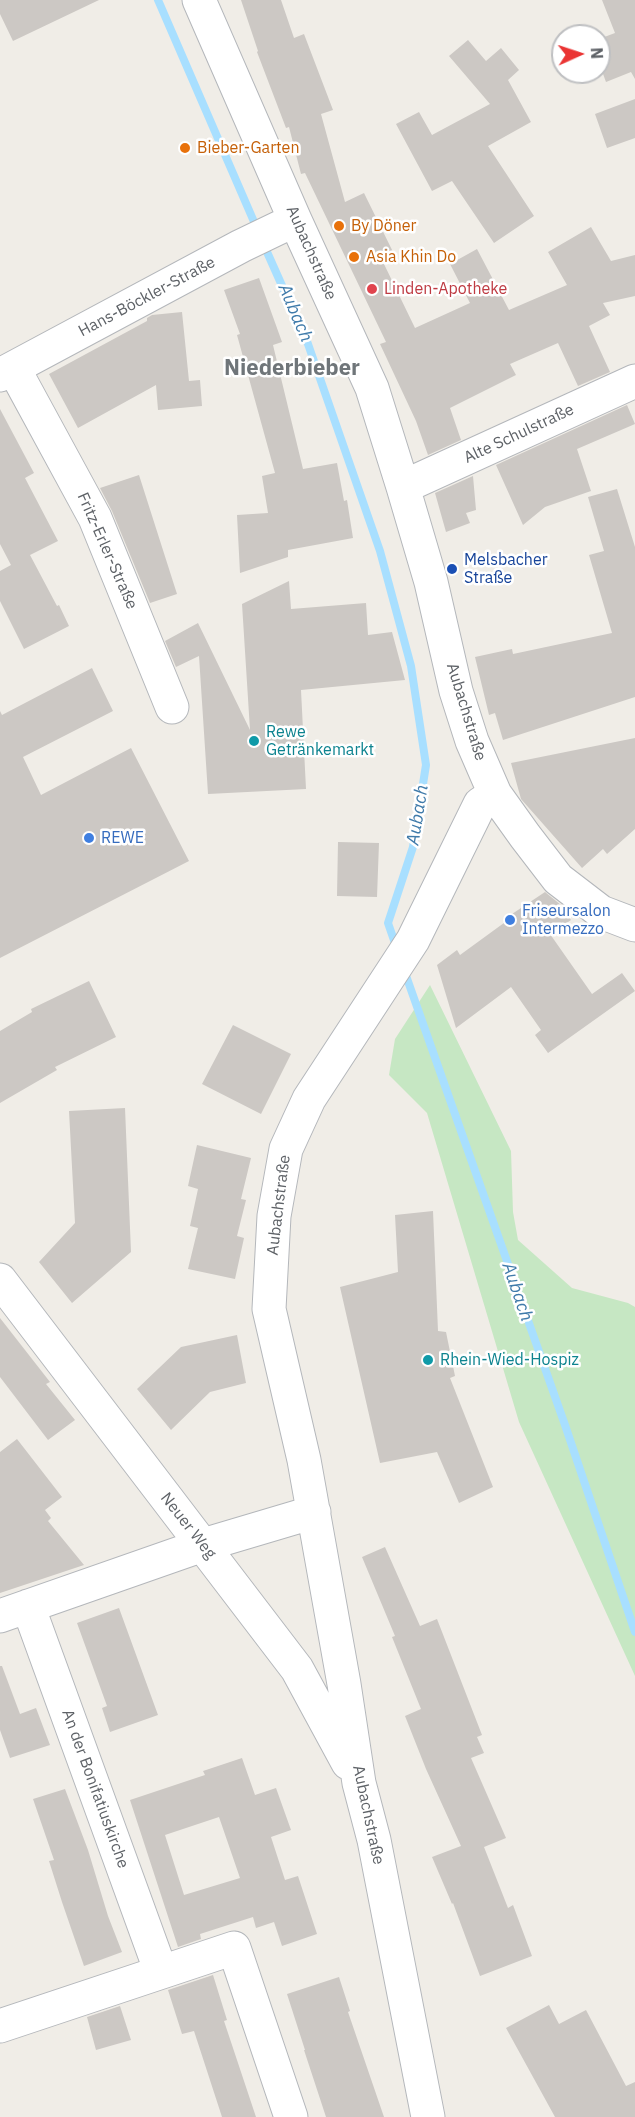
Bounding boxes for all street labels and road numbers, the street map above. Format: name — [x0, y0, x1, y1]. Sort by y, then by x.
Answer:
street label: Aubachstraße — [282, 203, 340, 303]
street label: Hans-Böckler-Straße — [75, 253, 219, 341]
street label: Alte Schulstraße — [461, 400, 577, 468]
street label: Fritz-Erler-Straße — [73, 490, 141, 612]
street label: Aubachstraße — [442, 661, 490, 763]
street label: Aubachstraße — [263, 1154, 295, 1256]
street label: Neuer Weg — [156, 1489, 220, 1563]
street label: An der Bonifatiuskirche — [57, 1707, 133, 1871]
street label: Aubachstraße — [348, 1764, 388, 1866]

